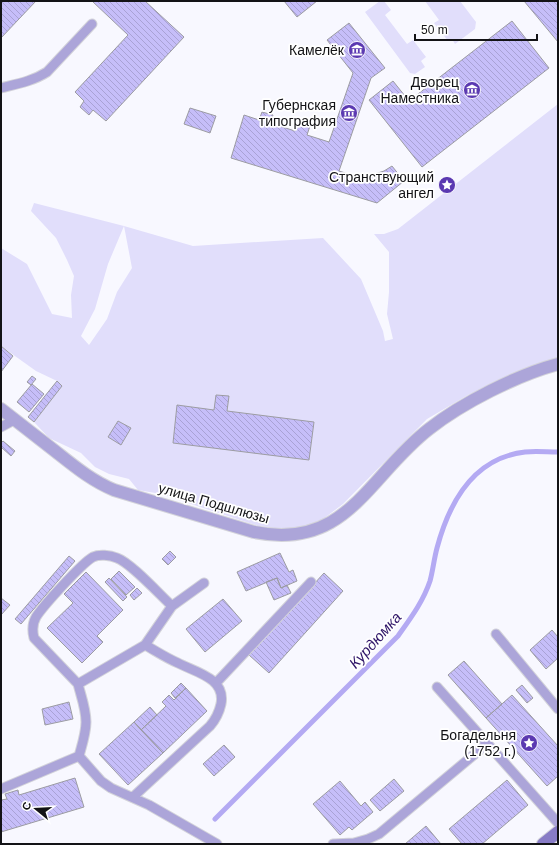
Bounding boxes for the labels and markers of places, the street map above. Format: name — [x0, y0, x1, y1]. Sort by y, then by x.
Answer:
museum icon: Камелёк — [347, 40, 367, 60]
place label: Камелёк — [289, 42, 345, 58]
place label: Дворец Наместника — [381, 74, 459, 106]
museum icon: Дворец Наместника — [462, 80, 482, 100]
place label: Губернская типография — [259, 97, 336, 129]
museum icon: Губернская типография — [339, 103, 359, 123]
place label: Странствующий ангел — [329, 169, 434, 201]
place icon: Странствующий ангел — [437, 175, 457, 195]
place label: Богадельня (1752 г.) — [440, 727, 516, 759]
place icon: Богадельня (1752 г.) — [519, 733, 539, 753]

